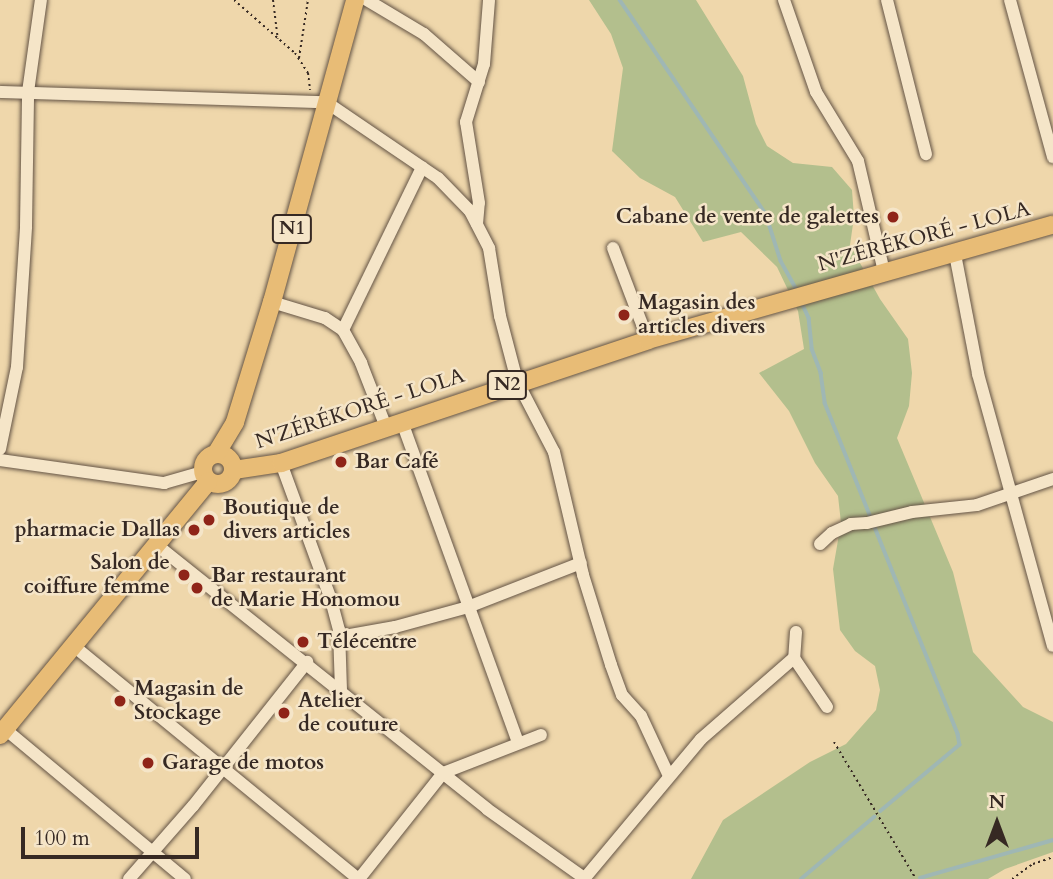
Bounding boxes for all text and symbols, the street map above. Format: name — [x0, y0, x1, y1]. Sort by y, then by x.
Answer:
street label: N'ZÉRÉKORÉ - LOLA — [815, 197, 1033, 277]
place label: Cabane de vente de galettes — [616, 204, 879, 230]
marker: Cabane de vente de galettes — [885, 209, 901, 225]
road number: N1 — [271, 214, 313, 244]
place label: Magasin des articles divers — [638, 290, 765, 340]
marker: Magasin des articles divers — [616, 307, 632, 323]
street label: N'ZÉRÉKORÉ - LOLA — [252, 363, 468, 455]
road number: N2 — [486, 370, 528, 400]
place label: Bar Café — [355, 449, 439, 475]
marker: Bar Café — [333, 454, 349, 470]
place label: Boutique de divers articles — [223, 495, 350, 545]
marker: Boutique de divers articles — [201, 512, 217, 528]
place label: pharmacie Dallas — [15, 517, 180, 543]
marker: pharmacie Dallas — [186, 522, 202, 538]
place label: Salon de coiffure femme — [24, 550, 170, 600]
place label: Bar restaurant de Marie Honomou — [211, 563, 400, 613]
marker: Salon de coiffure femme — [176, 567, 192, 583]
marker: Bar restaurant de Marie Honomou — [189, 580, 205, 596]
place label: Télécentre — [317, 629, 417, 655]
marker: Télécentre — [295, 634, 311, 650]
place label: Magasin de Stockage — [134, 676, 244, 726]
place label: Atelier de couture — [298, 688, 399, 738]
marker: Magasin de Stockage — [112, 693, 128, 709]
marker: Atelier de couture — [276, 705, 292, 721]
place label: Garage de motos — [162, 750, 324, 776]
marker: Garage de motos — [140, 755, 156, 771]
north arrow — [962, 788, 1032, 858]
text: N — [989, 789, 1005, 815]
scale bar — [24, 812, 203, 856]
text: 100 m — [34, 824, 90, 853]

